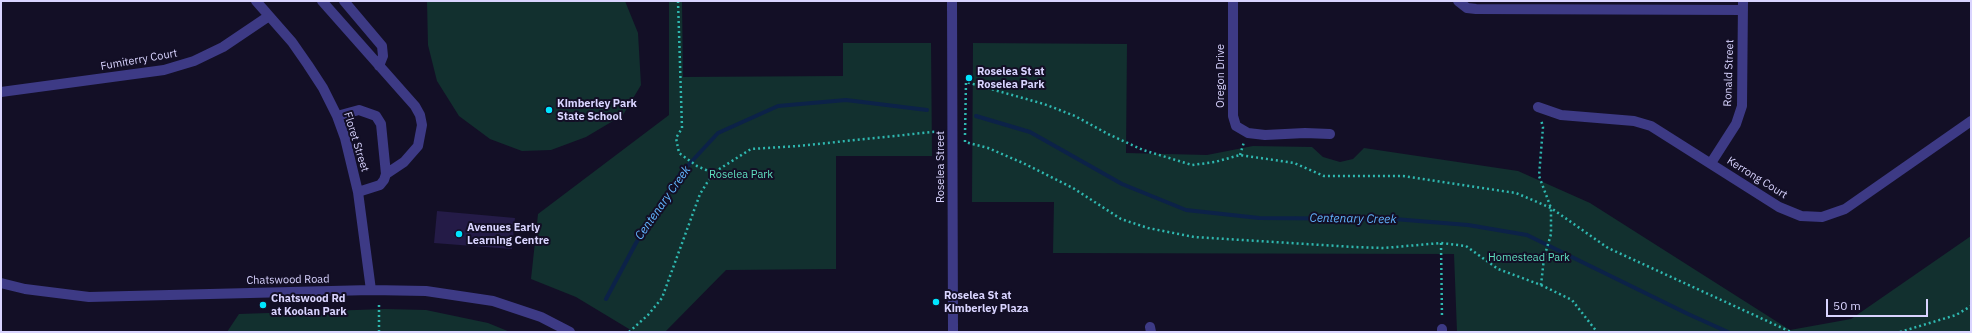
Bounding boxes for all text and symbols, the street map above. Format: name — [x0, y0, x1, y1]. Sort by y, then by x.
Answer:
street label: Ronald Street — [1721, 39, 1737, 107]
street label: Oregon Drive — [1214, 44, 1228, 108]
street label: Fumiterry Court — [100, 47, 178, 73]
place label: Roselea St at Roselea Park — [977, 65, 1045, 91]
marker: Roselea St at Roselea Park — [964, 73, 974, 83]
place label: Kimberley Park State School — [557, 97, 637, 123]
marker: Kimberley Park State School — [544, 105, 554, 115]
street label: Floret Street — [341, 110, 371, 174]
street label: Roselea Street — [934, 131, 948, 203]
street label: Kerrong Court — [1724, 154, 1790, 202]
water label: Centenary Creek — [632, 163, 694, 243]
park label: Roselea Park — [709, 168, 773, 182]
water label: Centenary Creek — [1309, 211, 1397, 227]
place label: Avenues Early Learning Centre — [467, 221, 549, 247]
marker: Avenues Early Learning Centre — [454, 229, 464, 239]
park label: Homestead Park — [1488, 251, 1570, 265]
street label: Chatswood Road — [246, 273, 330, 287]
place label: Roselea St at Kimberley Plaza — [944, 289, 1029, 315]
scale bar — [1828, 291, 1930, 317]
place label: Chatswood Rd at Koolan Park — [271, 292, 347, 318]
marker: Roselea St at Kimberley Plaza — [931, 297, 941, 307]
text: 50 m — [1833, 298, 1861, 313]
marker: Chatswood Rd at Koolan Park — [258, 300, 268, 310]

